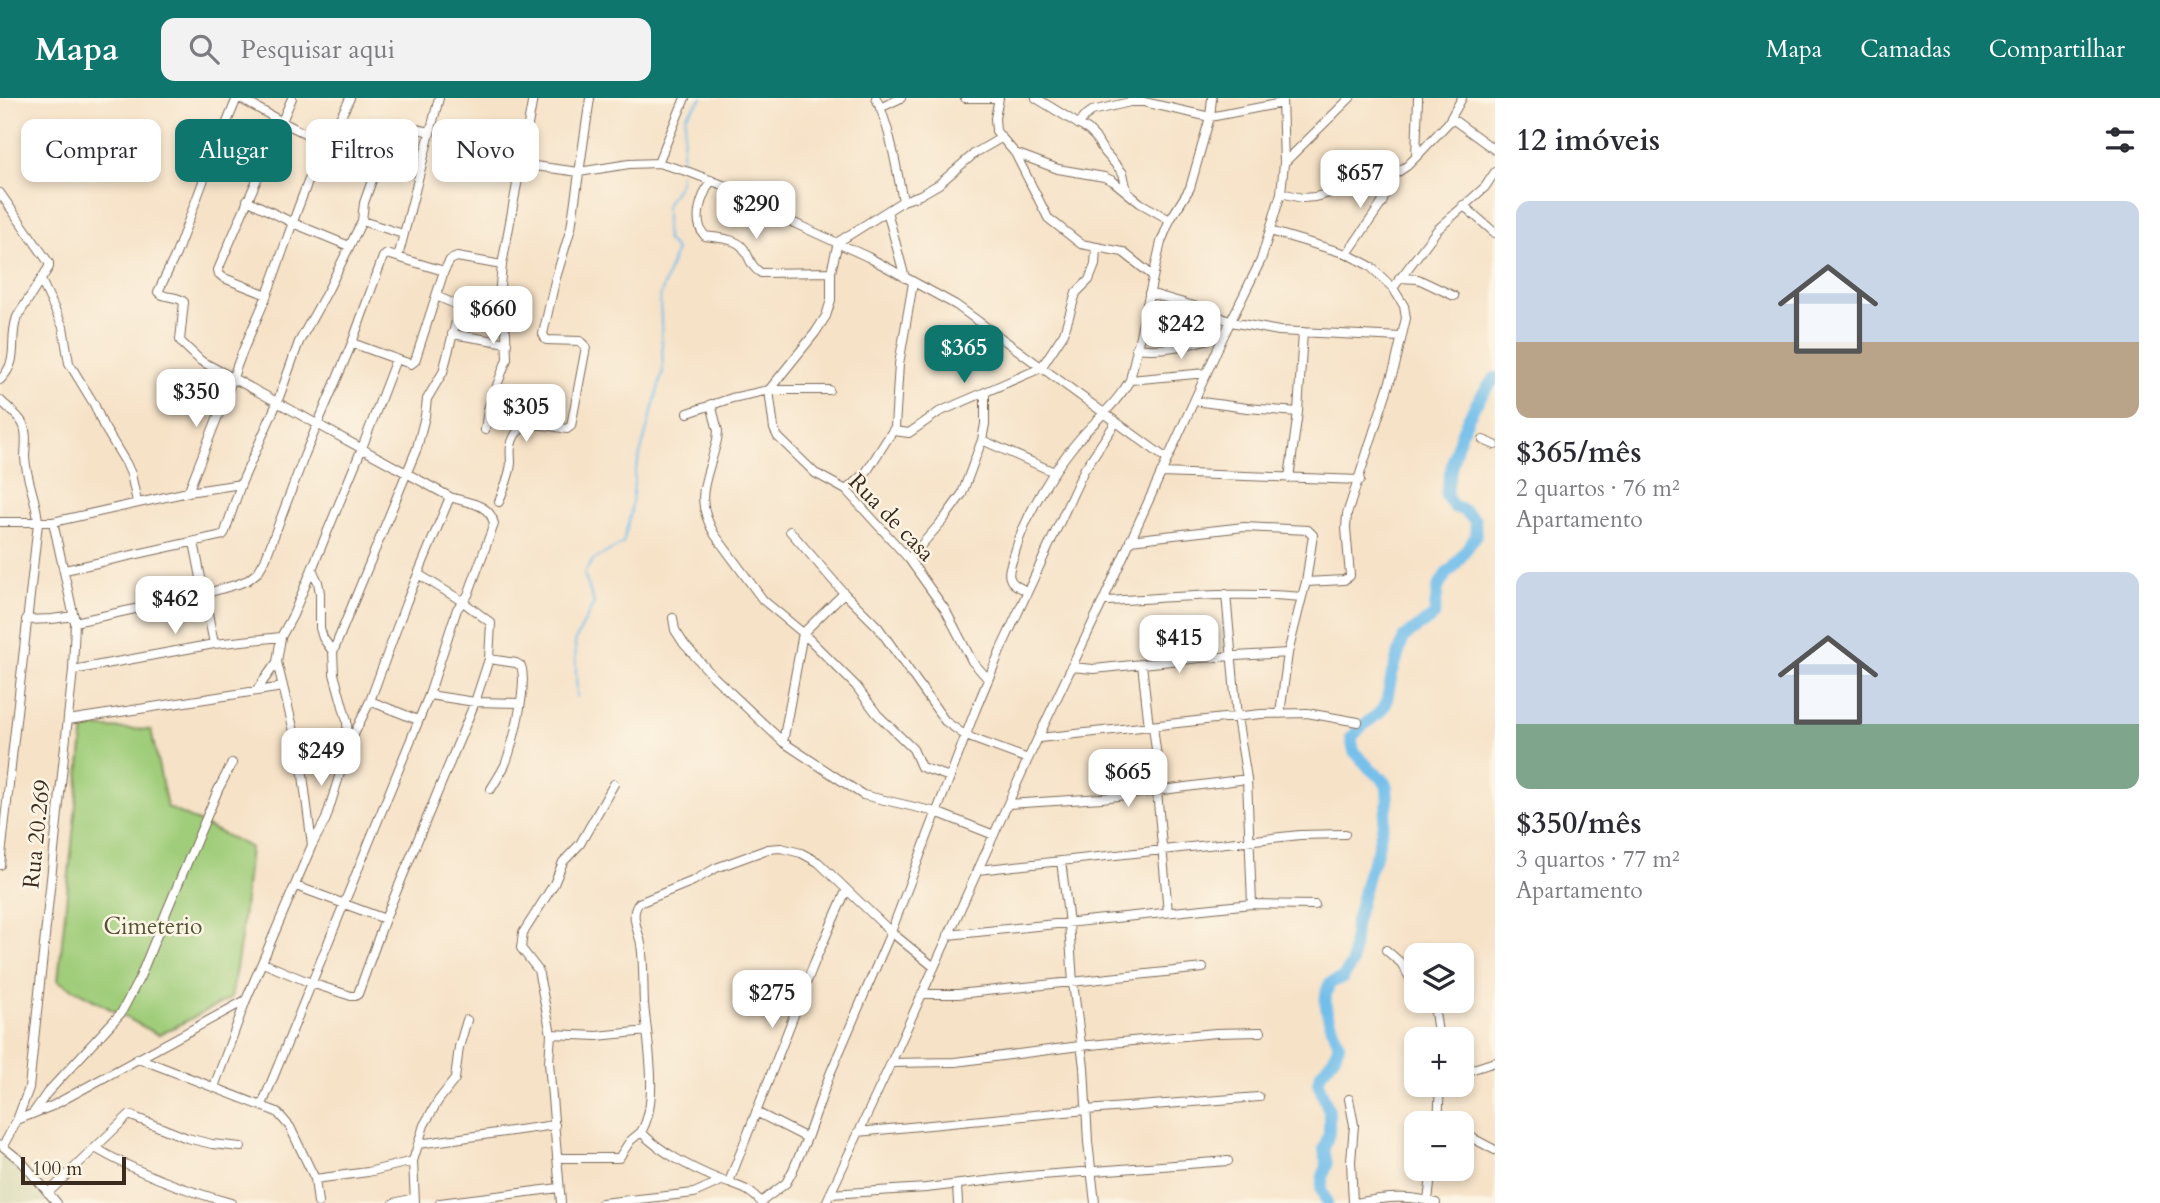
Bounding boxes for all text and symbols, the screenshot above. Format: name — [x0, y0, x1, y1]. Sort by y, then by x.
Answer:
search box — [161, 18, 651, 81]
text: Mapa — [35, 27, 119, 72]
icon: search — [185, 30, 223, 68]
text: Pesquisar aqui — [241, 32, 395, 67]
text: Mapa — [1766, 33, 1822, 66]
text: Camadas — [1860, 33, 1951, 66]
text: Compartilhar — [1989, 33, 2125, 66]
chip: Comprar — [21, 119, 161, 182]
chip: Alugar — [175, 119, 292, 182]
chip: Filtros — [306, 119, 418, 182]
chip: Novo — [432, 119, 539, 182]
text: 12 imóveis — [1516, 120, 1660, 161]
icon: filters — [2101, 121, 2139, 159]
pin: $657 — [1319, 150, 1401, 210]
text: $657 — [1336, 157, 1384, 188]
pin: $290 — [715, 181, 797, 241]
text: $290 — [732, 188, 780, 219]
icon: home — [1765, 246, 1891, 372]
pin: $660 — [452, 286, 534, 346]
text: $660 — [469, 293, 517, 324]
pin: $242 — [1140, 302, 1222, 361]
text: $242 — [1157, 308, 1205, 339]
pin: $365 — [923, 326, 1005, 385]
text: $365 — [940, 332, 988, 363]
pin: $350 — [155, 370, 237, 429]
text: $350 — [172, 376, 220, 407]
pin: $305 — [485, 384, 567, 444]
text: $305 — [502, 391, 550, 422]
text: $365/mês — [1516, 432, 1642, 473]
street label: Rua de casa — [842, 466, 942, 568]
text: 2 quartos · 76 m² — [1516, 473, 1680, 504]
text: Apartamento — [1516, 504, 1643, 535]
pin: $462 — [134, 576, 216, 636]
text: $462 — [151, 583, 199, 614]
pin: $415 — [1138, 616, 1220, 675]
icon: home — [1765, 617, 1891, 743]
text: $415 — [1155, 622, 1203, 653]
pin: $249 — [280, 728, 362, 788]
text: $249 — [297, 735, 345, 766]
pin: $665 — [1087, 750, 1169, 809]
text: $665 — [1104, 756, 1152, 787]
street label: Rua 20.269 — [15, 778, 58, 890]
text: $350/mês — [1516, 803, 1642, 844]
text: 3 quartos · 77 m² — [1516, 844, 1680, 875]
text: Apartamento — [1516, 875, 1643, 906]
park label: Cimeterio — [104, 911, 202, 942]
map controls — [1404, 943, 1474, 1181]
button: layers — [1404, 943, 1474, 1013]
pin: $275 — [731, 970, 813, 1030]
text: $275 — [748, 977, 796, 1008]
button: + — [1404, 1027, 1474, 1097]
button: − — [1404, 1111, 1474, 1181]
scale bar — [21, 1154, 126, 1186]
text: 100 m — [32, 1156, 82, 1182]

